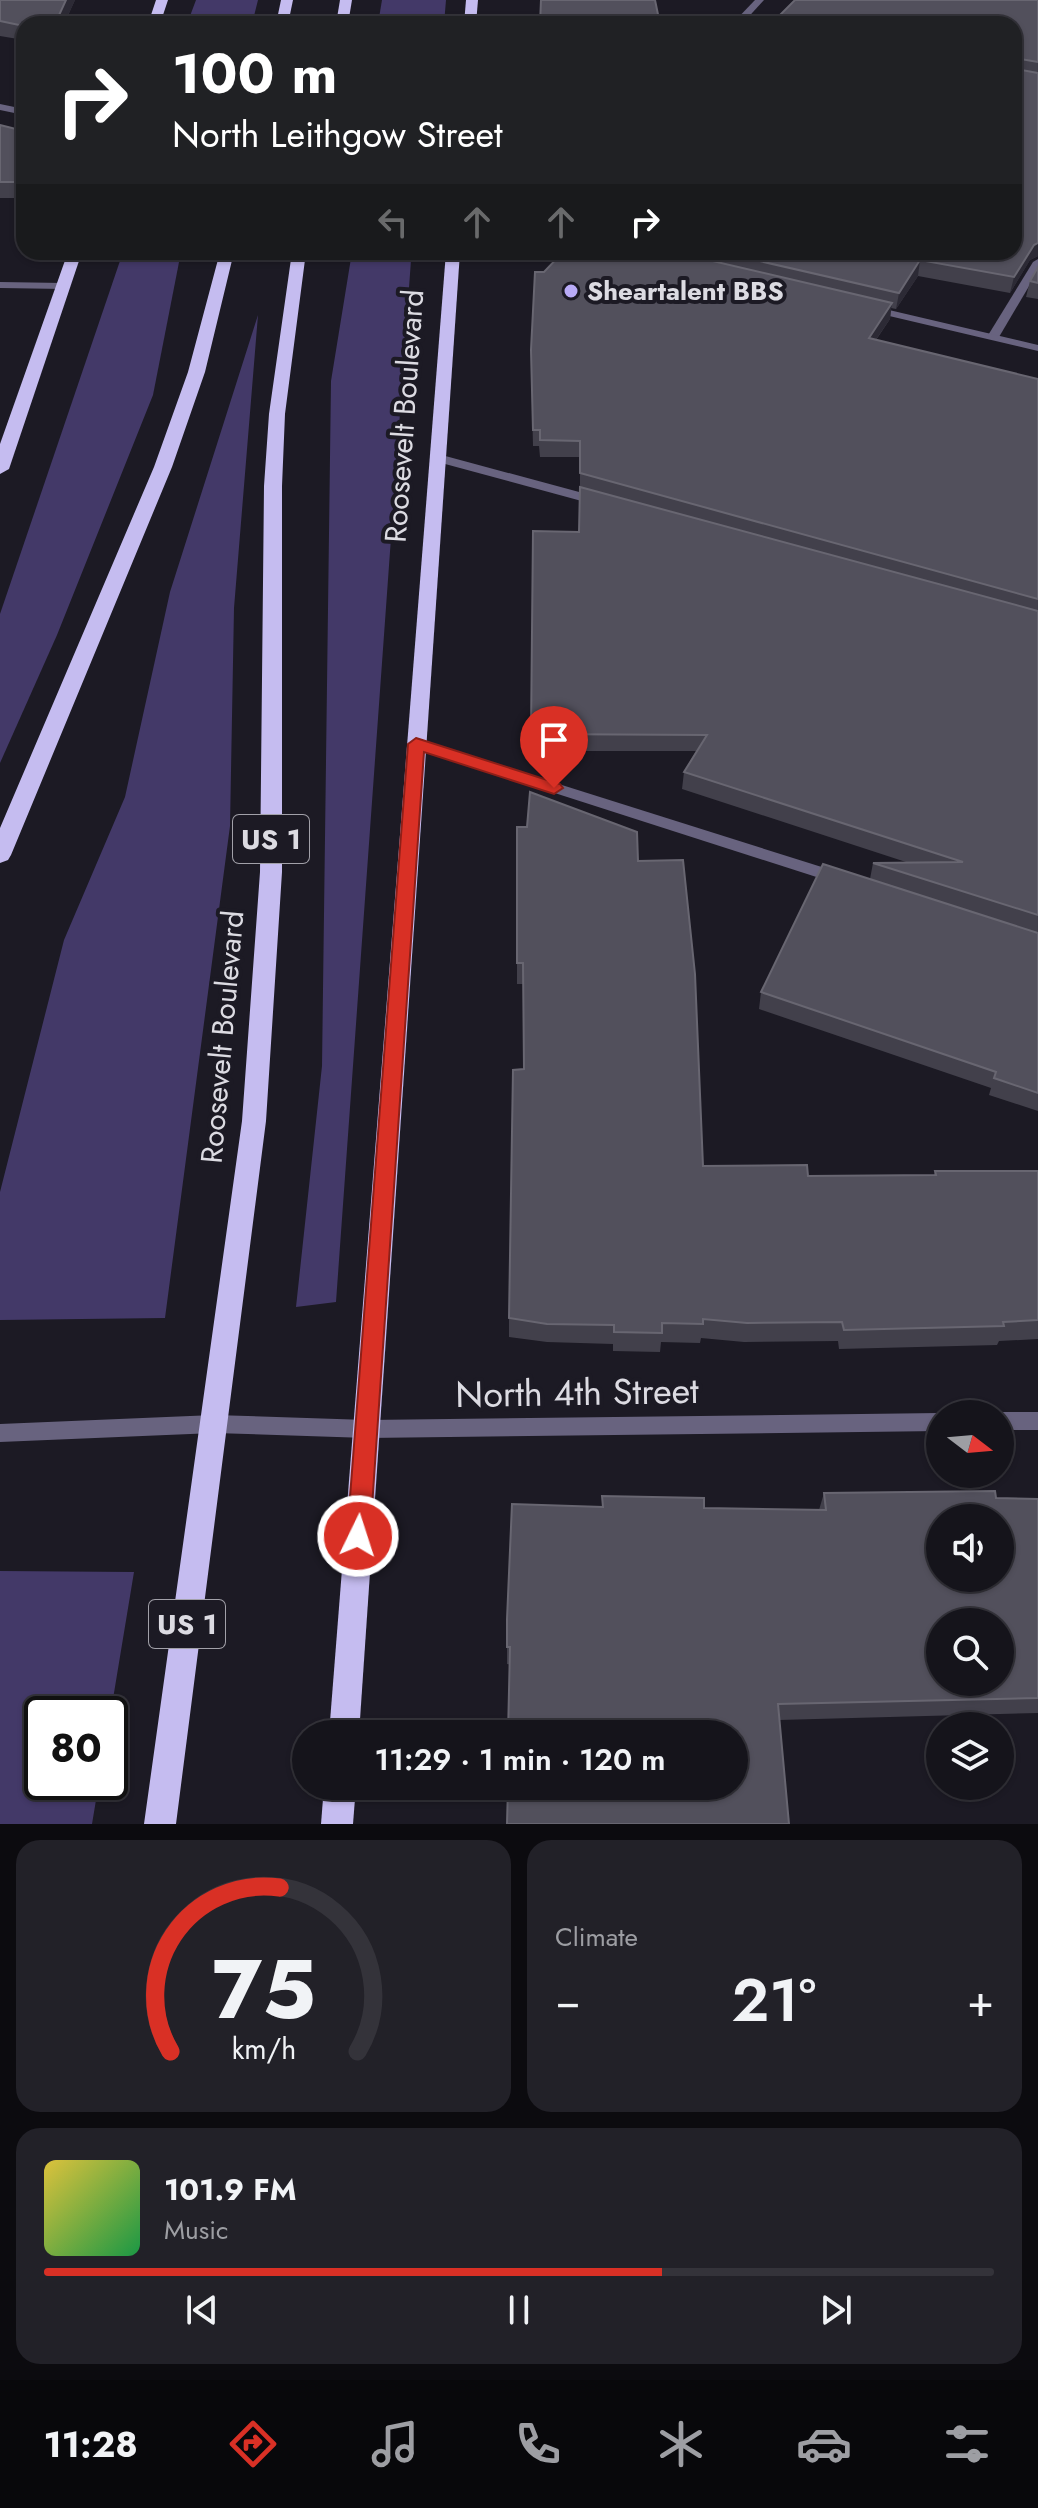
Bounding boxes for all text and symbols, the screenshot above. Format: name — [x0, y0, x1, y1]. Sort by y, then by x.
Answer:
text: 100 m — [172, 33, 337, 114]
icon: right — [40, 48, 144, 152]
text: North Leithgow Street — [172, 108, 503, 160]
icon: left — [371, 200, 415, 244]
icon: ahead — [455, 200, 499, 244]
icon: ahead — [539, 200, 583, 244]
icon: right — [623, 200, 667, 244]
place label: Sheartalent BBS — [587, 272, 784, 310]
marker: Sheartalent BBS — [562, 282, 580, 300]
street label: Roosevelt Boulevard — [374, 288, 434, 544]
pin — [520, 706, 588, 788]
icon: arrive — [532, 718, 576, 762]
road number: US 1 — [233, 815, 309, 863]
street label: Roosevelt Boulevard — [190, 909, 254, 1165]
street label: North 4th Street — [455, 1364, 700, 1420]
north arrow — [926, 1400, 1014, 1488]
map controls — [926, 1400, 1014, 1800]
position arrow — [316, 1494, 400, 1578]
button: sound — [926, 1504, 1014, 1592]
road number: US 1 — [149, 1600, 225, 1648]
button: search — [926, 1608, 1014, 1696]
speed limit sign: 80 — [24, 1696, 128, 1800]
button: layers — [926, 1712, 1014, 1800]
text: 11:29 · 1 min · 120 m — [375, 1738, 665, 1781]
text: Climate — [555, 1918, 638, 1956]
text: 75 — [212, 1929, 315, 2049]
text: 21° — [732, 1957, 816, 2044]
text: − — [555, 1969, 581, 2033]
text: + — [967, 1969, 994, 2033]
text: km/h — [231, 2028, 296, 2070]
text: 101.9 FM — [164, 2168, 296, 2211]
text: Music — [164, 2211, 228, 2249]
icon: previous — [180, 2288, 224, 2332]
icon: pause — [497, 2288, 541, 2332]
icon: next — [814, 2288, 858, 2332]
icon: directions — [225, 2416, 281, 2472]
icon: music — [367, 2416, 423, 2472]
icon: phone — [510, 2416, 566, 2472]
icon: climate — [653, 2416, 709, 2472]
icon: car — [796, 2416, 852, 2472]
icon: filters — [939, 2416, 995, 2472]
text: 11:28 — [43, 2418, 138, 2470]

